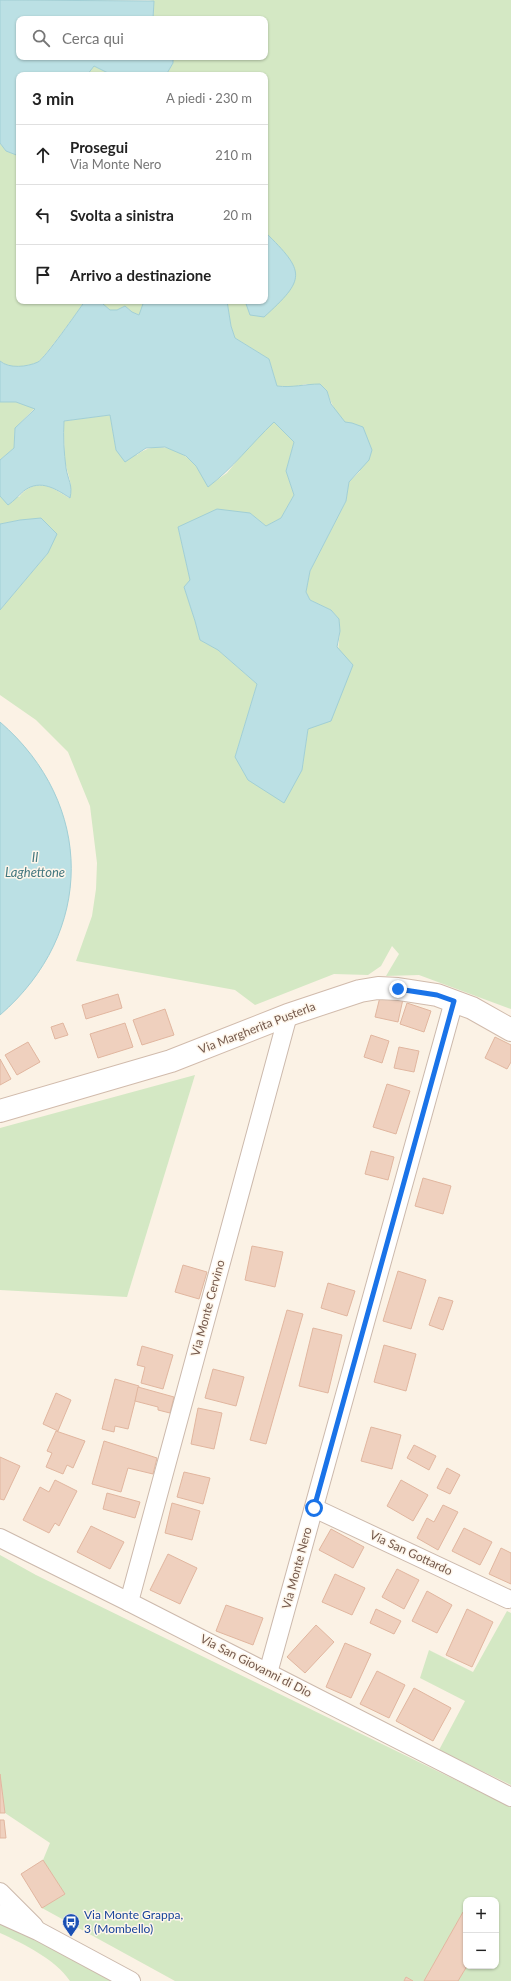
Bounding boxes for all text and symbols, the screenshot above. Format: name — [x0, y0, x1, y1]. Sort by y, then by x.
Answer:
search box — [16, 16, 268, 60]
icon: search — [30, 27, 52, 49]
text: Cerca qui — [62, 29, 124, 47]
text: 3 min — [32, 88, 74, 109]
text: A piedi · 230 m — [166, 90, 252, 106]
text: Prosegui — [70, 138, 128, 156]
icon: ahead — [32, 144, 54, 166]
text: 210 m — [215, 147, 252, 163]
text: Via Monte Nero — [70, 156, 161, 172]
icon: left — [32, 204, 54, 226]
text: Svolta a sinistra — [70, 206, 174, 224]
text: 20 m — [223, 207, 252, 223]
icon: arrive — [32, 264, 54, 286]
text: Arrivo a destinazione — [70, 266, 211, 284]
water label: Il Laghettone — [5, 849, 65, 880]
route end — [389, 980, 407, 998]
street label: Via Margherita Pusterla — [196, 998, 317, 1057]
street label: Via Monte Cervino — [187, 1258, 228, 1358]
route start — [305, 1499, 323, 1517]
street label: Via Monte Nero — [278, 1525, 315, 1611]
street label: Via San Gottardo — [368, 1527, 455, 1578]
street label: Via San Giovanni di Dio — [198, 1631, 315, 1700]
map controls — [463, 1897, 499, 1969]
button: + — [463, 1897, 499, 1933]
place label: Via Monte Grappa, 3 (Mombello) — [84, 1907, 183, 1936]
bus stop icon: Via Monte Grappa, 3 (Mombello) — [61, 1912, 81, 1937]
button: − — [463, 1933, 499, 1969]

